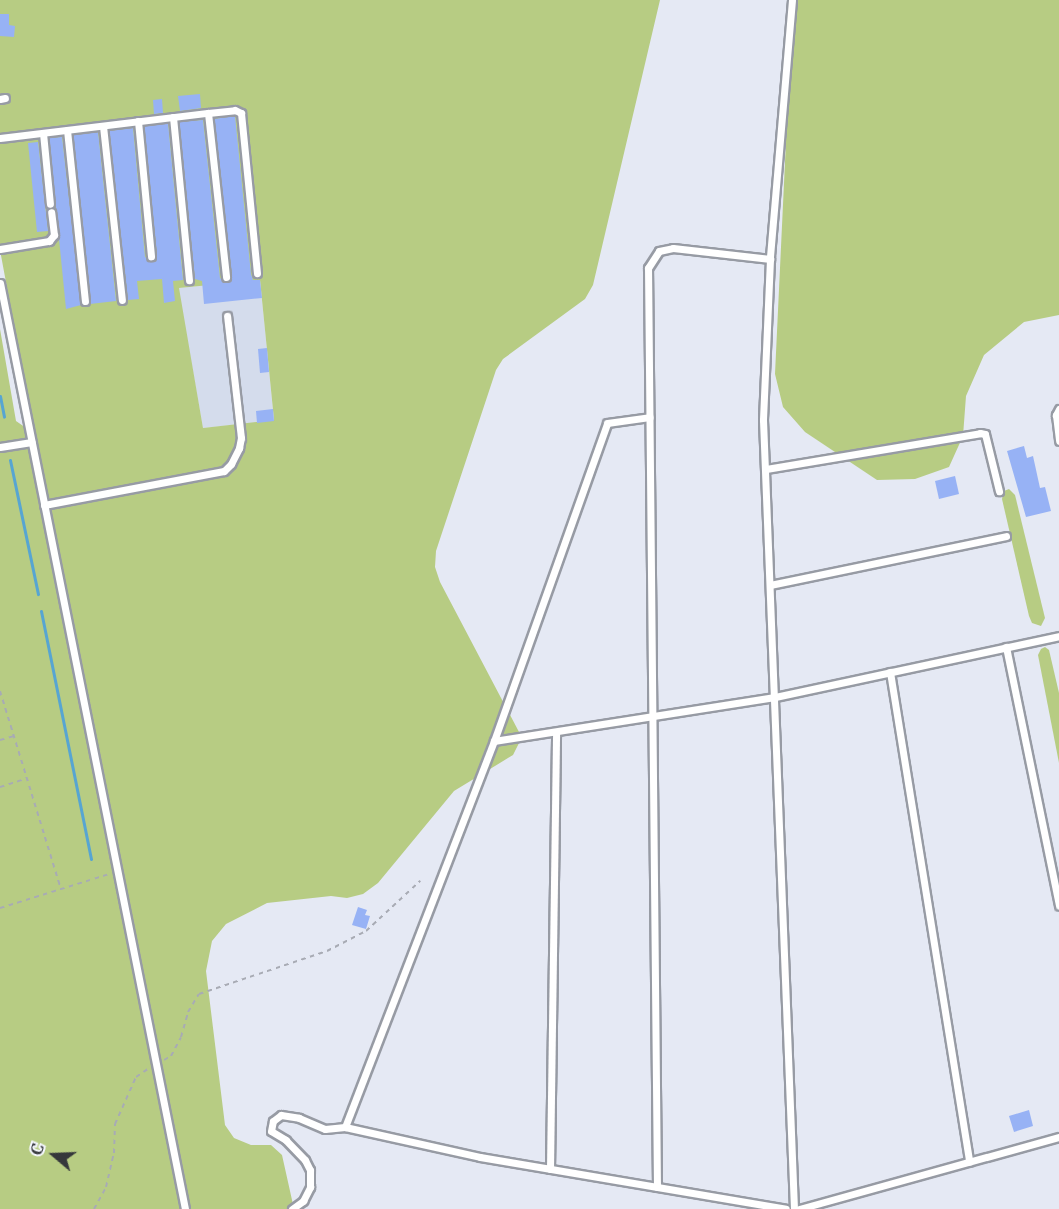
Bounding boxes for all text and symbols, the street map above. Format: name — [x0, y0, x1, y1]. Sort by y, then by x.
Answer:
north arrow — [24, 1125, 84, 1185]
text: С — [26, 1141, 48, 1157]

